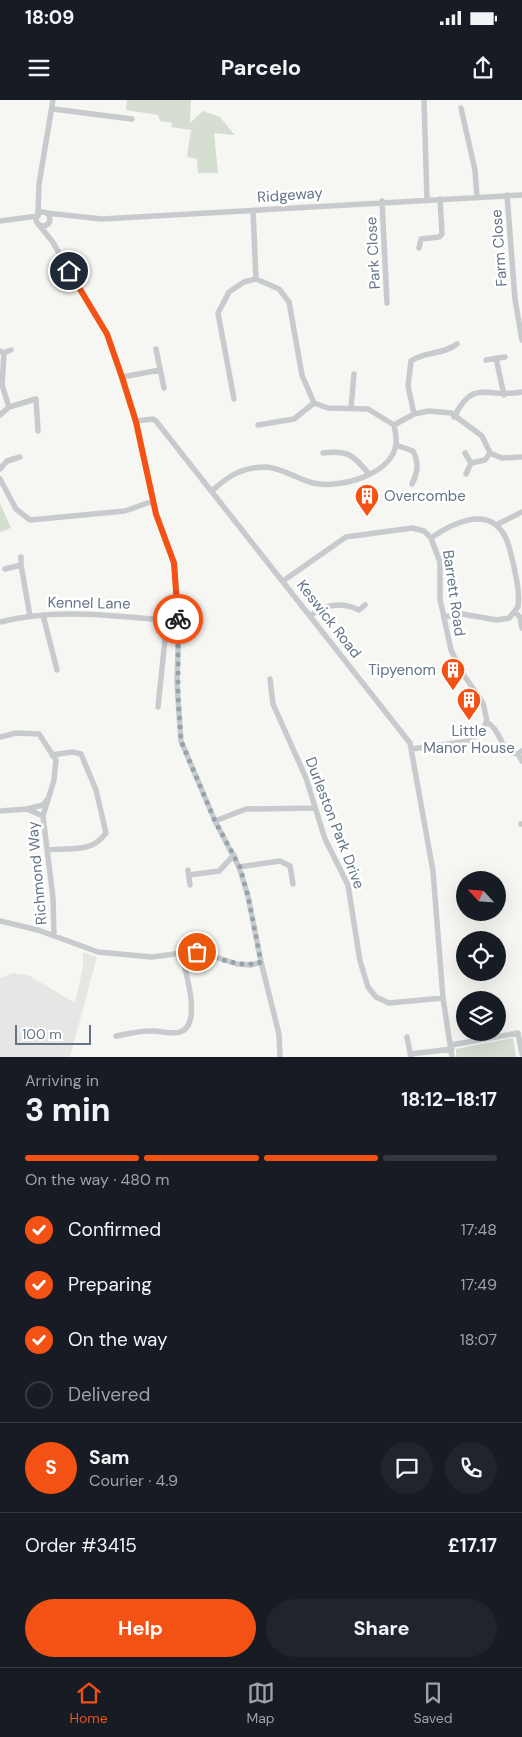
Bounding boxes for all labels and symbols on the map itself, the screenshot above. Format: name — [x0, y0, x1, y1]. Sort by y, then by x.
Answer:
street label: Ridgeway — [257, 183, 324, 207]
street label: Farm Close — [486, 209, 512, 287]
street label: Park Close — [361, 216, 385, 290]
pin — [48, 250, 90, 292]
building icon: Overcombe — [354, 483, 380, 517]
place label: Overcombe — [384, 486, 466, 506]
street label: Barrett Road — [438, 549, 470, 637]
street label: Keswick Road — [292, 576, 366, 662]
street label: Kennel Lane — [47, 592, 131, 614]
courier — [153, 594, 203, 644]
building icon: Tipyenom — [440, 657, 466, 691]
place label: Tipyenom — [368, 660, 436, 680]
building icon: Little Manor House — [456, 687, 482, 721]
place label: Little Manor House — [423, 721, 515, 758]
street label: Durleston Park Drive — [301, 754, 369, 892]
street label: Richmond Way — [22, 820, 51, 926]
north arrow — [456, 871, 506, 921]
pin — [176, 931, 218, 973]
scale bar — [15, 1022, 91, 1045]

